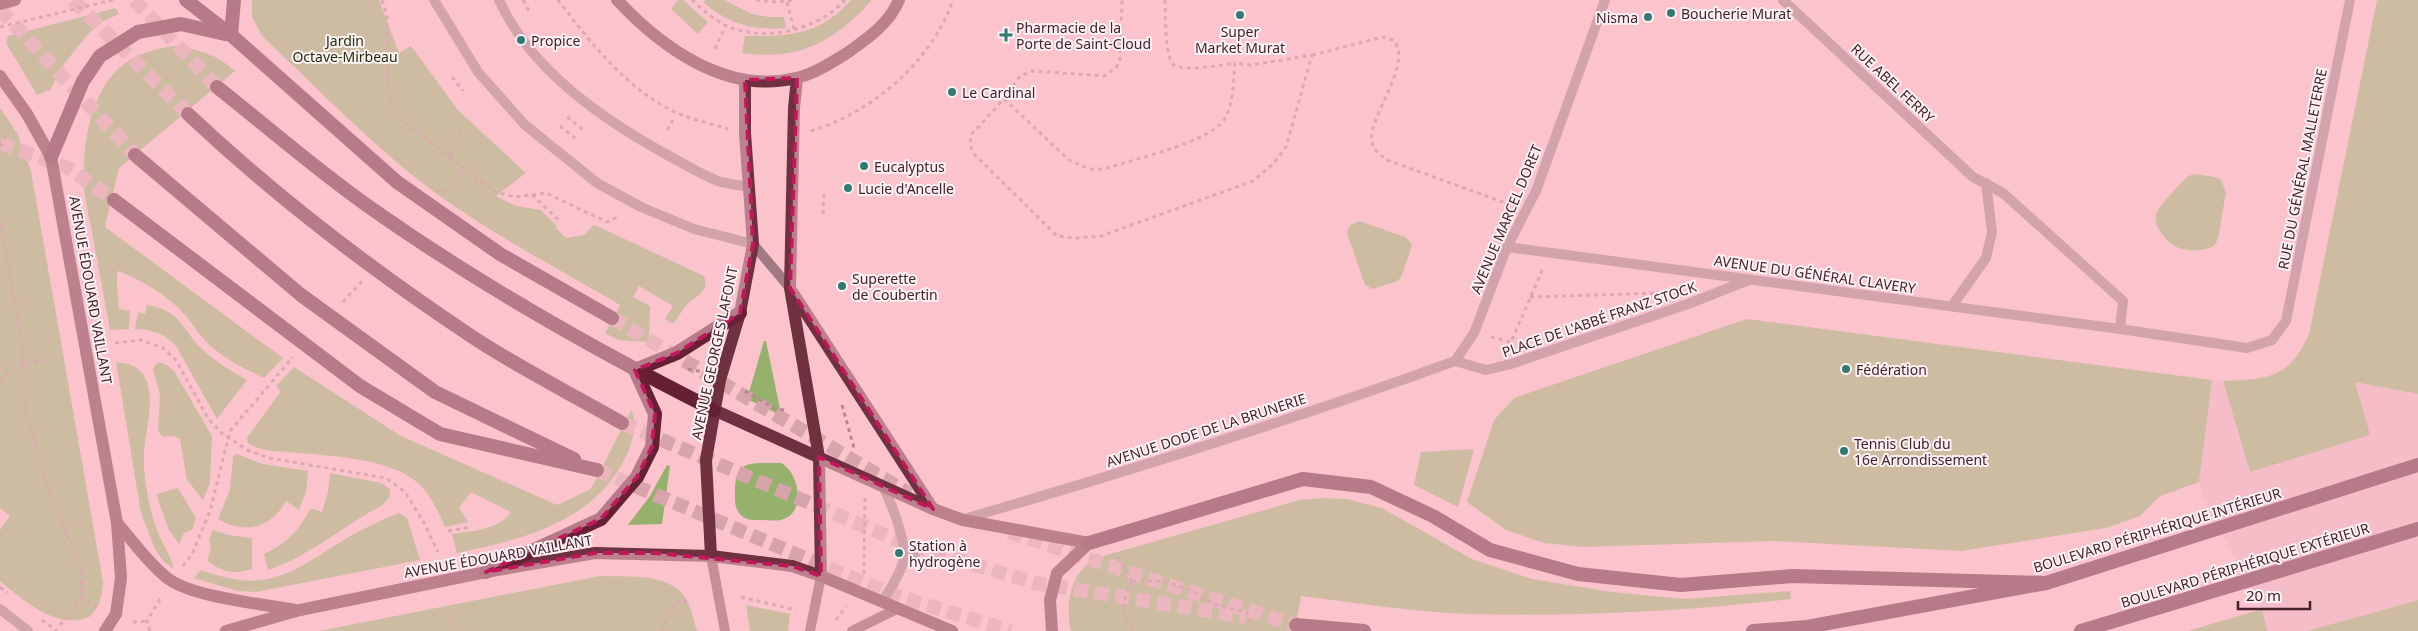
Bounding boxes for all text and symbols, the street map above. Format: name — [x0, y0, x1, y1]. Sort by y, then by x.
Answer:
place label: Boucherie Murat — [1681, 4, 1791, 23]
marker: Boucherie Murat — [1665, 7, 1677, 19]
place label: Nisma — [1596, 8, 1638, 27]
marker: Super Market Murat — [1234, 9, 1246, 21]
marker: Nisma — [1642, 11, 1654, 23]
place label: Pharmacie de la Porte de Saint-Cloud — [1016, 18, 1151, 53]
place label: Super Market Murat — [1195, 22, 1285, 57]
marker: Pharmacie de la Porte de Saint-Cloud — [1000, 29, 1012, 41]
park label: Jardin Octave-Mirbeau — [292, 31, 398, 66]
place label: Propice — [531, 31, 580, 50]
marker: Propice — [515, 34, 527, 46]
street label: RUE ABEL FERRY — [1847, 39, 1939, 127]
street label: RUE DU GÉNÉRAL MALLETERRE — [2273, 67, 2331, 271]
place label: Le Cardinal — [962, 83, 1035, 102]
marker: Le Cardinal — [946, 86, 958, 98]
street label: AVENUE MARCEL DORET — [1466, 141, 1546, 296]
place label: Eucalyptus — [874, 157, 945, 176]
marker: Eucalyptus — [858, 160, 870, 172]
place label: Lucie d'Ancelle — [858, 179, 954, 198]
marker: Lucie d'Ancelle — [842, 182, 854, 194]
street label: AVENUE ÉDOUARD VAILLANT — [65, 194, 117, 386]
street label: AVENUE DU GÉNÉRAL CLAVERY — [1713, 250, 1917, 298]
street label: AVENUE GEORGES LAFONT — [686, 264, 742, 441]
place label: Superette de Coubertin — [852, 269, 938, 304]
street label: PLACE DE L'ABBÉ FRANZ STOCK — [1499, 277, 1699, 361]
marker: Superette de Coubertin — [836, 280, 848, 292]
place label: Fédération — [1856, 360, 1927, 379]
marker: Fédération — [1840, 363, 1852, 375]
street label: AVENUE DODE DE LA BRUNERIE — [1104, 389, 1308, 471]
place label: Tennis Club du 16e Arrondissement — [1854, 434, 1987, 469]
marker: Tennis Club du 16e Arrondissement — [1838, 445, 1850, 457]
street label: BOULEVARD PÉRIPHÉRIQUE INTÉRIEUR — [2031, 483, 2284, 577]
street label: BOULEVARD PÉRIPHÉRIQUE EXTÉRIEUR — [2118, 518, 2372, 612]
street label: AVENUE ÉDOUARD VAILLANT — [402, 530, 594, 582]
place label: Station à hydrogène — [909, 536, 981, 571]
marker: Station à hydrogène — [893, 547, 905, 559]
scale bar — [2238, 578, 2310, 610]
text: 20 m — [2246, 585, 2281, 605]

